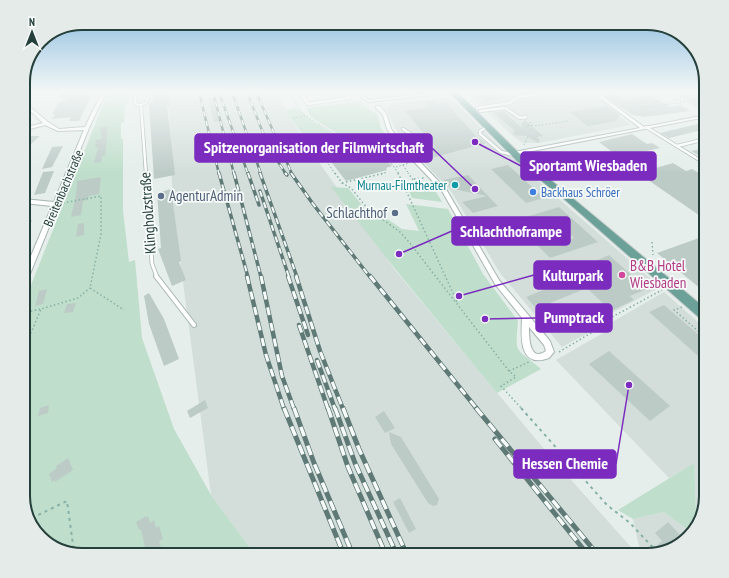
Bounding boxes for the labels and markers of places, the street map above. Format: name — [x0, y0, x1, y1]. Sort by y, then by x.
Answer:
callout: Spitzenorganisation der Filmwirtschaft — [195, 134, 432, 162]
callout: Sportamt Wiesbaden — [521, 152, 656, 180]
place label: Murnau-Filmtheater — [357, 177, 447, 194]
marker: Murnau-Filmtheater — [450, 180, 460, 190]
place label: Backhaus Schröer — [541, 184, 620, 201]
place label: AgenturAdmin — [169, 186, 243, 205]
marker: Backhaus Schröer — [528, 187, 538, 197]
marker: AgenturAdmin — [156, 191, 166, 201]
place label: Schlachthof — [326, 203, 388, 222]
marker: Schlachthof — [390, 208, 400, 218]
callout: Schlachthoframpe — [452, 217, 570, 245]
place label: B&B Hotel Wiesbaden — [630, 256, 686, 292]
callout: Kulturpark — [534, 261, 611, 289]
marker: B&B Hotel Wiesbaden — [617, 270, 627, 280]
callout: Pumptrack — [536, 304, 612, 332]
callout: Hessen Chemie — [514, 450, 616, 478]

